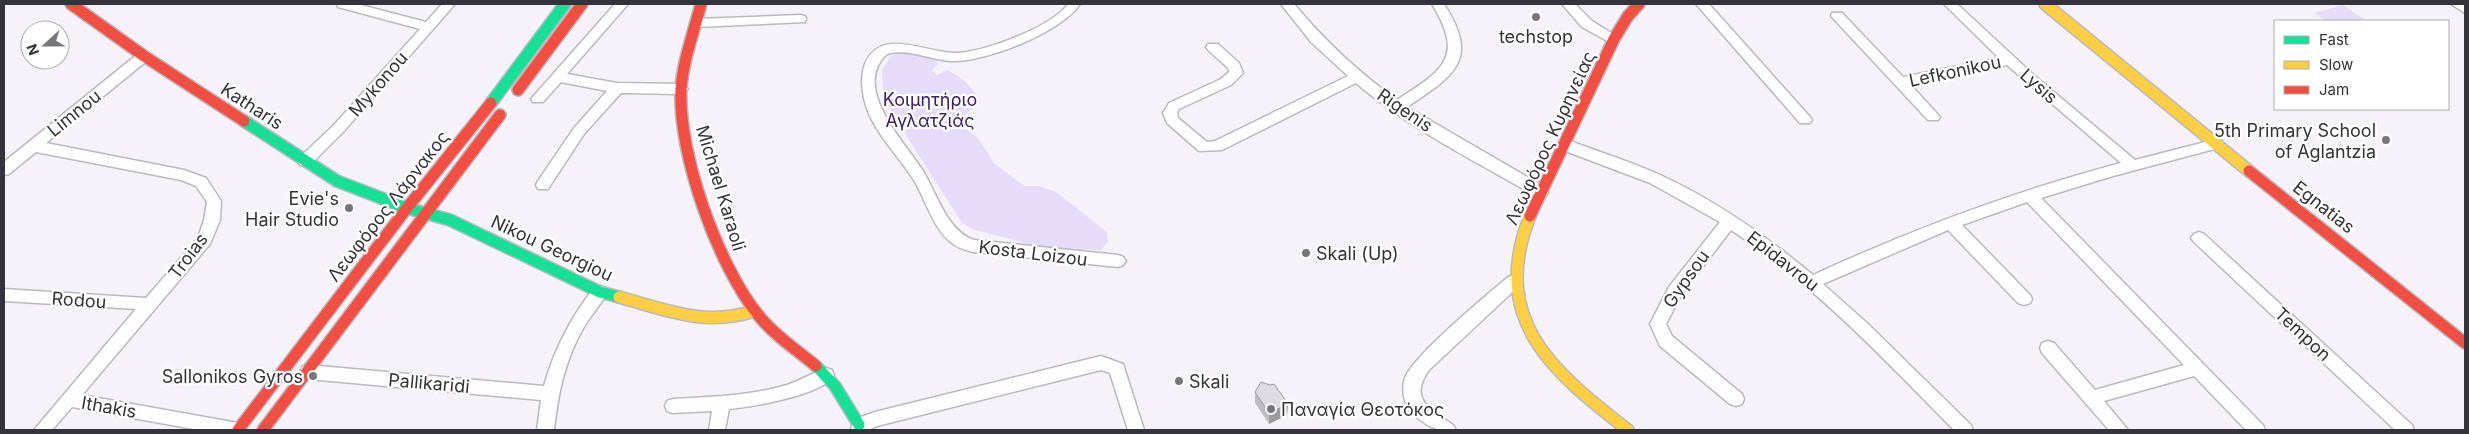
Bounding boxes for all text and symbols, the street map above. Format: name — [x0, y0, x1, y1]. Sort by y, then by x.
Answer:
marker: techstop — [1530, 11, 1542, 23]
north arrow — [20, 20, 70, 70]
legend — [2274, 20, 2449, 110]
place label: techstop — [1499, 26, 1573, 47]
text: Fast — [2319, 30, 2349, 49]
text: N — [23, 42, 42, 58]
street label: Mykonou — [344, 47, 412, 121]
street label: Λεωφόρος Κυρηνείας — [1500, 48, 1600, 228]
street label: Lefkonikou — [1907, 51, 2003, 91]
text: Slow — [2319, 55, 2353, 74]
street label: Lysis — [2016, 64, 2062, 108]
street label: Katharis — [217, 78, 287, 134]
text: Jam — [2319, 80, 2349, 99]
street label: Rigenis — [1373, 84, 1437, 136]
street label: Limnou — [43, 85, 105, 141]
park label: Κοιμητήριο Αγλατζιάς — [883, 89, 977, 131]
place label: 5th Primary School of Aglantzia — [2214, 120, 2376, 162]
street label: Michael Karaoli — [692, 123, 750, 253]
street label: Λεωφόρος Λάρνακος — [323, 127, 453, 285]
marker: 5th Primary School of Aglantzia — [2380, 134, 2392, 146]
street label: Egnatias — [2289, 176, 2359, 238]
place label: Evie's Hair Studio — [245, 188, 339, 230]
marker: Evie's Hair Studio — [343, 202, 355, 214]
street label: Nikou Georgiou — [488, 211, 616, 285]
street label: Epidavrou — [1743, 227, 1823, 295]
street label: Troias — [164, 229, 212, 283]
street label: Kosta Loizou — [977, 236, 1089, 270]
place label: Skali (Up) — [1316, 243, 1399, 264]
street label: Gypsou — [1659, 246, 1713, 312]
marker: Skali (Up) — [1300, 247, 1312, 259]
street label: Rodou — [51, 288, 107, 312]
street label: Tempon — [2271, 303, 2335, 365]
place label: Sallonikos Gyros — [162, 366, 303, 387]
street label: Pallikaridi — [388, 369, 470, 397]
marker: Sallonikos Gyros — [307, 370, 319, 382]
place label: Skali — [1189, 371, 1229, 392]
marker: Skali — [1173, 375, 1185, 387]
street label: Ithakis — [80, 392, 138, 422]
place label: Παναγία Θεοτόκος — [1281, 399, 1444, 420]
marker: Παναγία Θεοτόκος — [1265, 403, 1277, 415]

